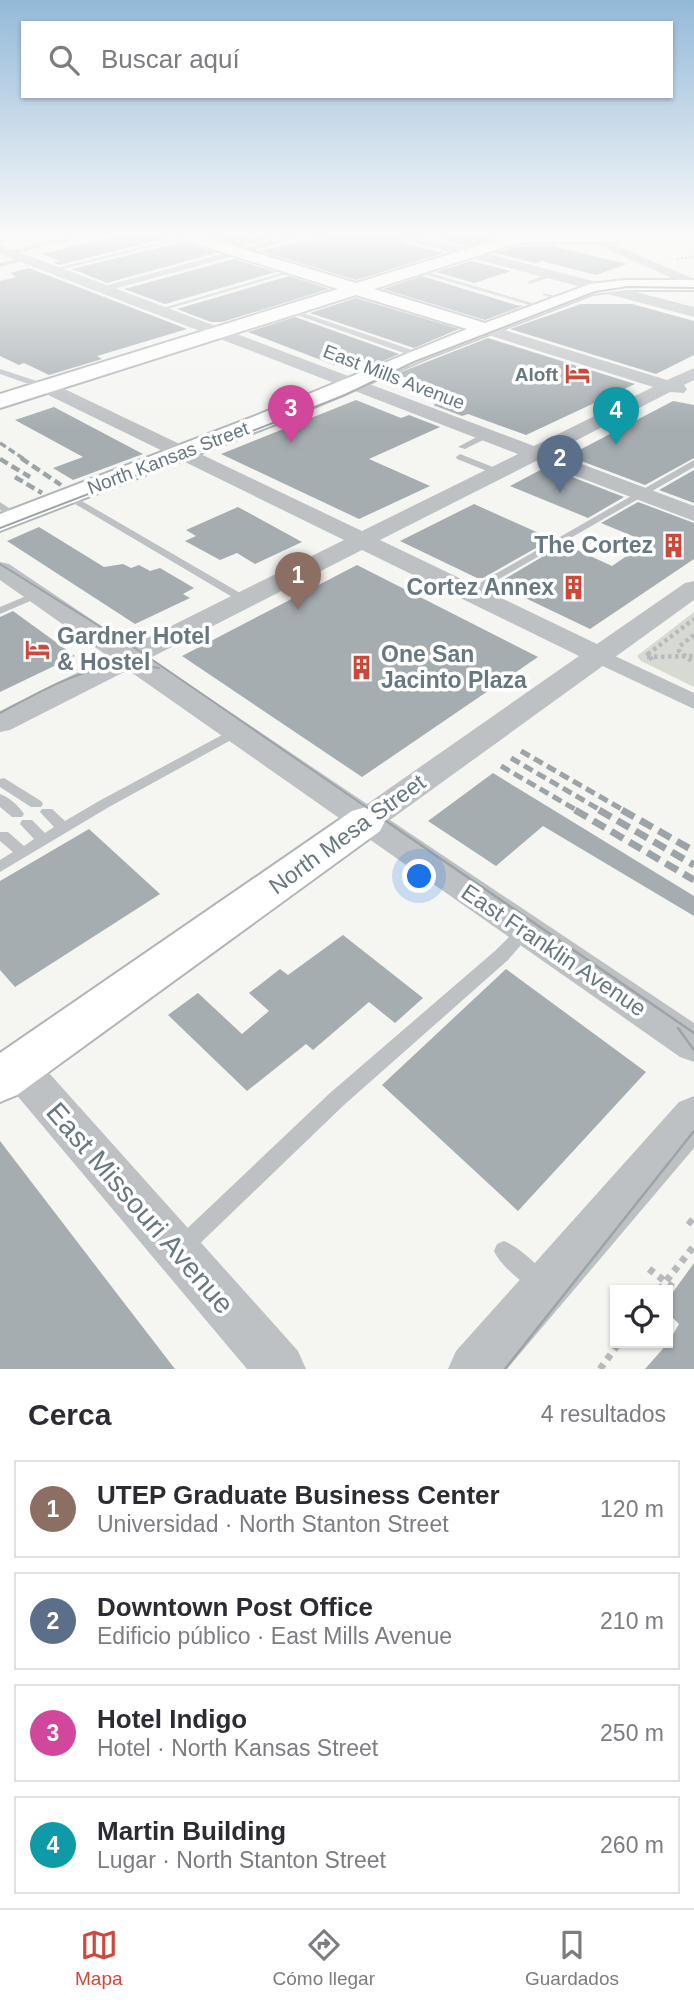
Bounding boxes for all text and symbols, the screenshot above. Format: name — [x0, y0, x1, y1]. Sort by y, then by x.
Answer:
search box — [21, 21, 673, 98]
icon: search — [45, 41, 83, 79]
text: Buscar aquí — [101, 44, 240, 74]
street label: East Mills Avenue — [320, 340, 468, 414]
hotel icon: Aloft — [564, 360, 592, 388]
place label: Aloft — [515, 364, 559, 385]
pin: 3 — [268, 385, 314, 443]
pin: 4 — [593, 387, 639, 445]
street label: North Kansas Street — [84, 417, 252, 498]
pin: 2 — [537, 435, 583, 493]
building icon: The Cortez — [659, 531, 687, 559]
place label: The Cortez — [534, 532, 653, 558]
pin: 1 — [275, 552, 321, 610]
building icon: Cortez Annex — [560, 573, 588, 601]
place label: Cortez Annex — [407, 574, 554, 600]
place label: Gardner Hotel & Hostel — [57, 623, 210, 675]
hotel icon: Gardner Hotel & Hostel — [23, 635, 51, 663]
place label: One San Jacinto Plaza — [381, 641, 527, 693]
building icon: One San Jacinto Plaza — [347, 653, 375, 681]
street label: North Mesa Street — [264, 768, 431, 899]
your location — [402, 859, 436, 893]
street label: East Franklin Avenue — [457, 879, 651, 1021]
street label: East Missouri Avenue — [40, 1096, 240, 1320]
map controls — [610, 1285, 673, 1348]
button: locate — [610, 1285, 673, 1348]
text: Cerca — [28, 1398, 111, 1431]
text: 4 resultados — [541, 1401, 666, 1427]
text: UTEP Graduate Business Center — [97, 1480, 500, 1510]
text: 1 — [47, 1496, 59, 1522]
text: 120 m — [600, 1496, 664, 1522]
text: Universidad · North Stanton Street — [97, 1511, 449, 1537]
text: Downtown Post Office — [97, 1592, 373, 1622]
text: 2 — [47, 1608, 59, 1634]
text: 210 m — [600, 1608, 664, 1634]
text: Edificio público · East Mills Avenue — [97, 1623, 452, 1649]
text: Hotel Indigo — [97, 1704, 247, 1734]
text: 3 — [47, 1720, 59, 1746]
text: 250 m — [600, 1720, 664, 1746]
text: Hotel · North Kansas Street — [97, 1735, 378, 1761]
text: Martin Building — [97, 1816, 286, 1846]
text: 4 — [47, 1832, 59, 1858]
text: 260 m — [600, 1832, 664, 1858]
text: Lugar · North Stanton Street — [97, 1847, 386, 1873]
tab: Mapa — [75, 1926, 123, 1990]
tab: Cómo llegar — [273, 1926, 375, 1990]
tab: Guardados — [525, 1926, 619, 1990]

